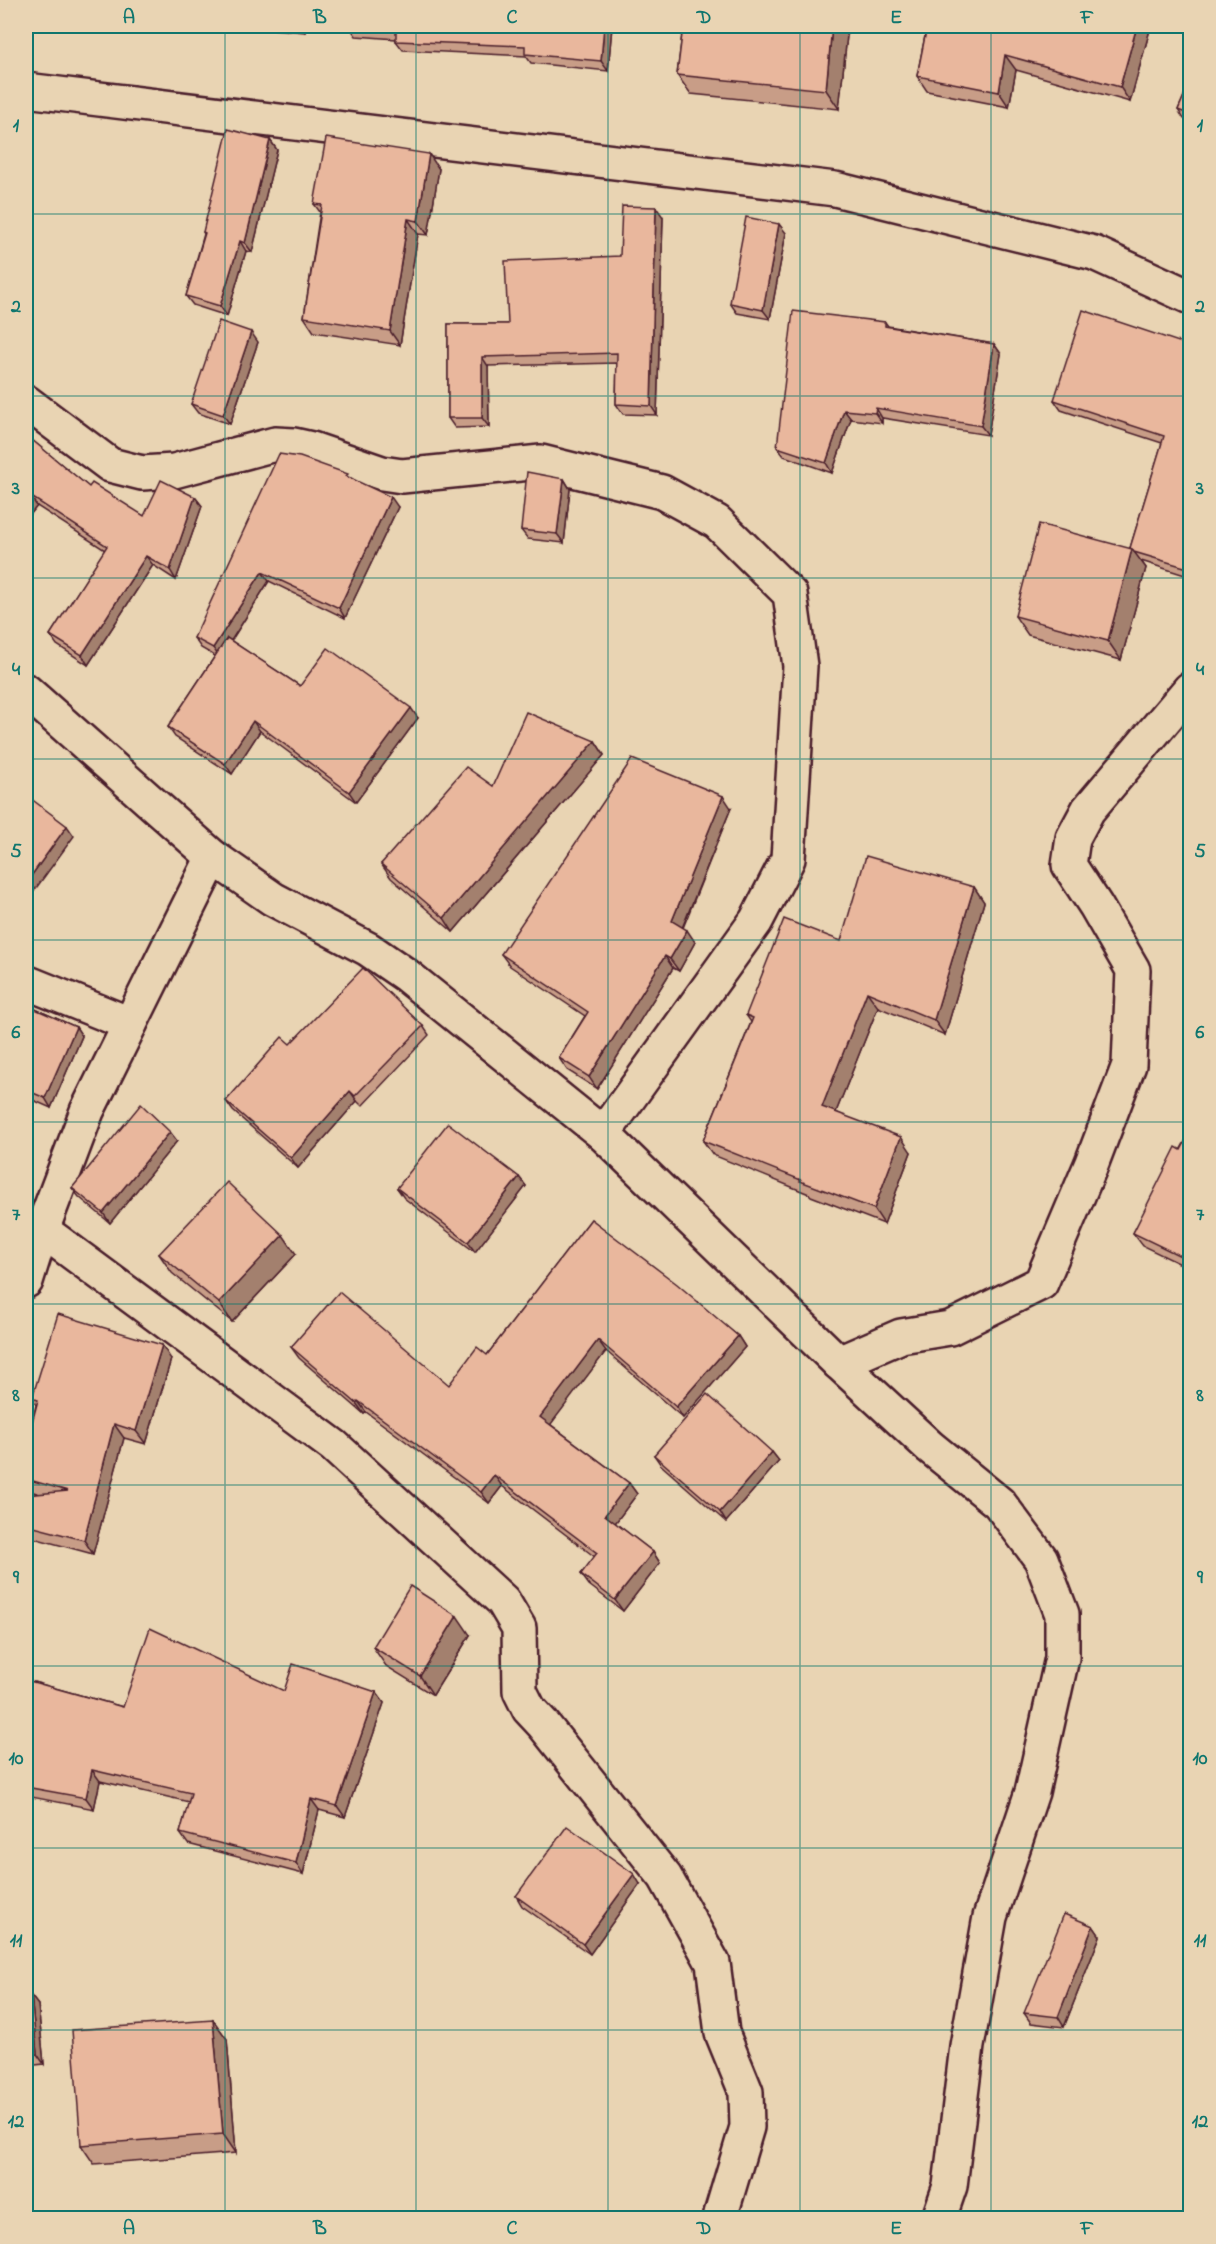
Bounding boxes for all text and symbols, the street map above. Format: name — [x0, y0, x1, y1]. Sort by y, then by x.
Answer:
text: A — [123, 4, 135, 33]
text: B — [312, 4, 327, 33]
text: C — [507, 4, 518, 33]
text: D — [696, 4, 711, 33]
text: E — [890, 4, 902, 33]
text: F — [1080, 4, 1094, 33]
text: 1 — [13, 112, 20, 141]
text: 1 — [1197, 112, 1204, 141]
text: 2 — [10, 293, 21, 322]
text: 2 — [1194, 293, 1205, 322]
text: 3 — [11, 475, 20, 504]
text: 3 — [1195, 475, 1204, 504]
text: 4 — [12, 656, 21, 685]
text: 4 — [1196, 656, 1205, 685]
text: 5 — [10, 838, 22, 867]
text: 5 — [1194, 838, 1206, 867]
text: 6 — [12, 1019, 21, 1048]
text: 6 — [1196, 1019, 1205, 1048]
text: 7 — [12, 1201, 21, 1230]
text: 7 — [1196, 1201, 1205, 1230]
text: 8 — [11, 1382, 20, 1411]
text: 8 — [1195, 1382, 1204, 1411]
text: 9 — [12, 1564, 20, 1593]
text: 9 — [1196, 1564, 1204, 1593]
text: 10 — [9, 1745, 24, 1774]
text: 10 — [1193, 1745, 1208, 1774]
text: 11 — [10, 1927, 23, 1956]
text: 11 — [1194, 1927, 1207, 1956]
text: 12 — [8, 2108, 24, 2137]
text: 12 — [1192, 2108, 1208, 2137]
text: A — [123, 2215, 135, 2244]
text: B — [312, 2215, 327, 2244]
text: C — [507, 2215, 518, 2244]
text: D — [696, 2215, 711, 2244]
text: E — [890, 2215, 902, 2244]
text: F — [1080, 2215, 1094, 2244]

